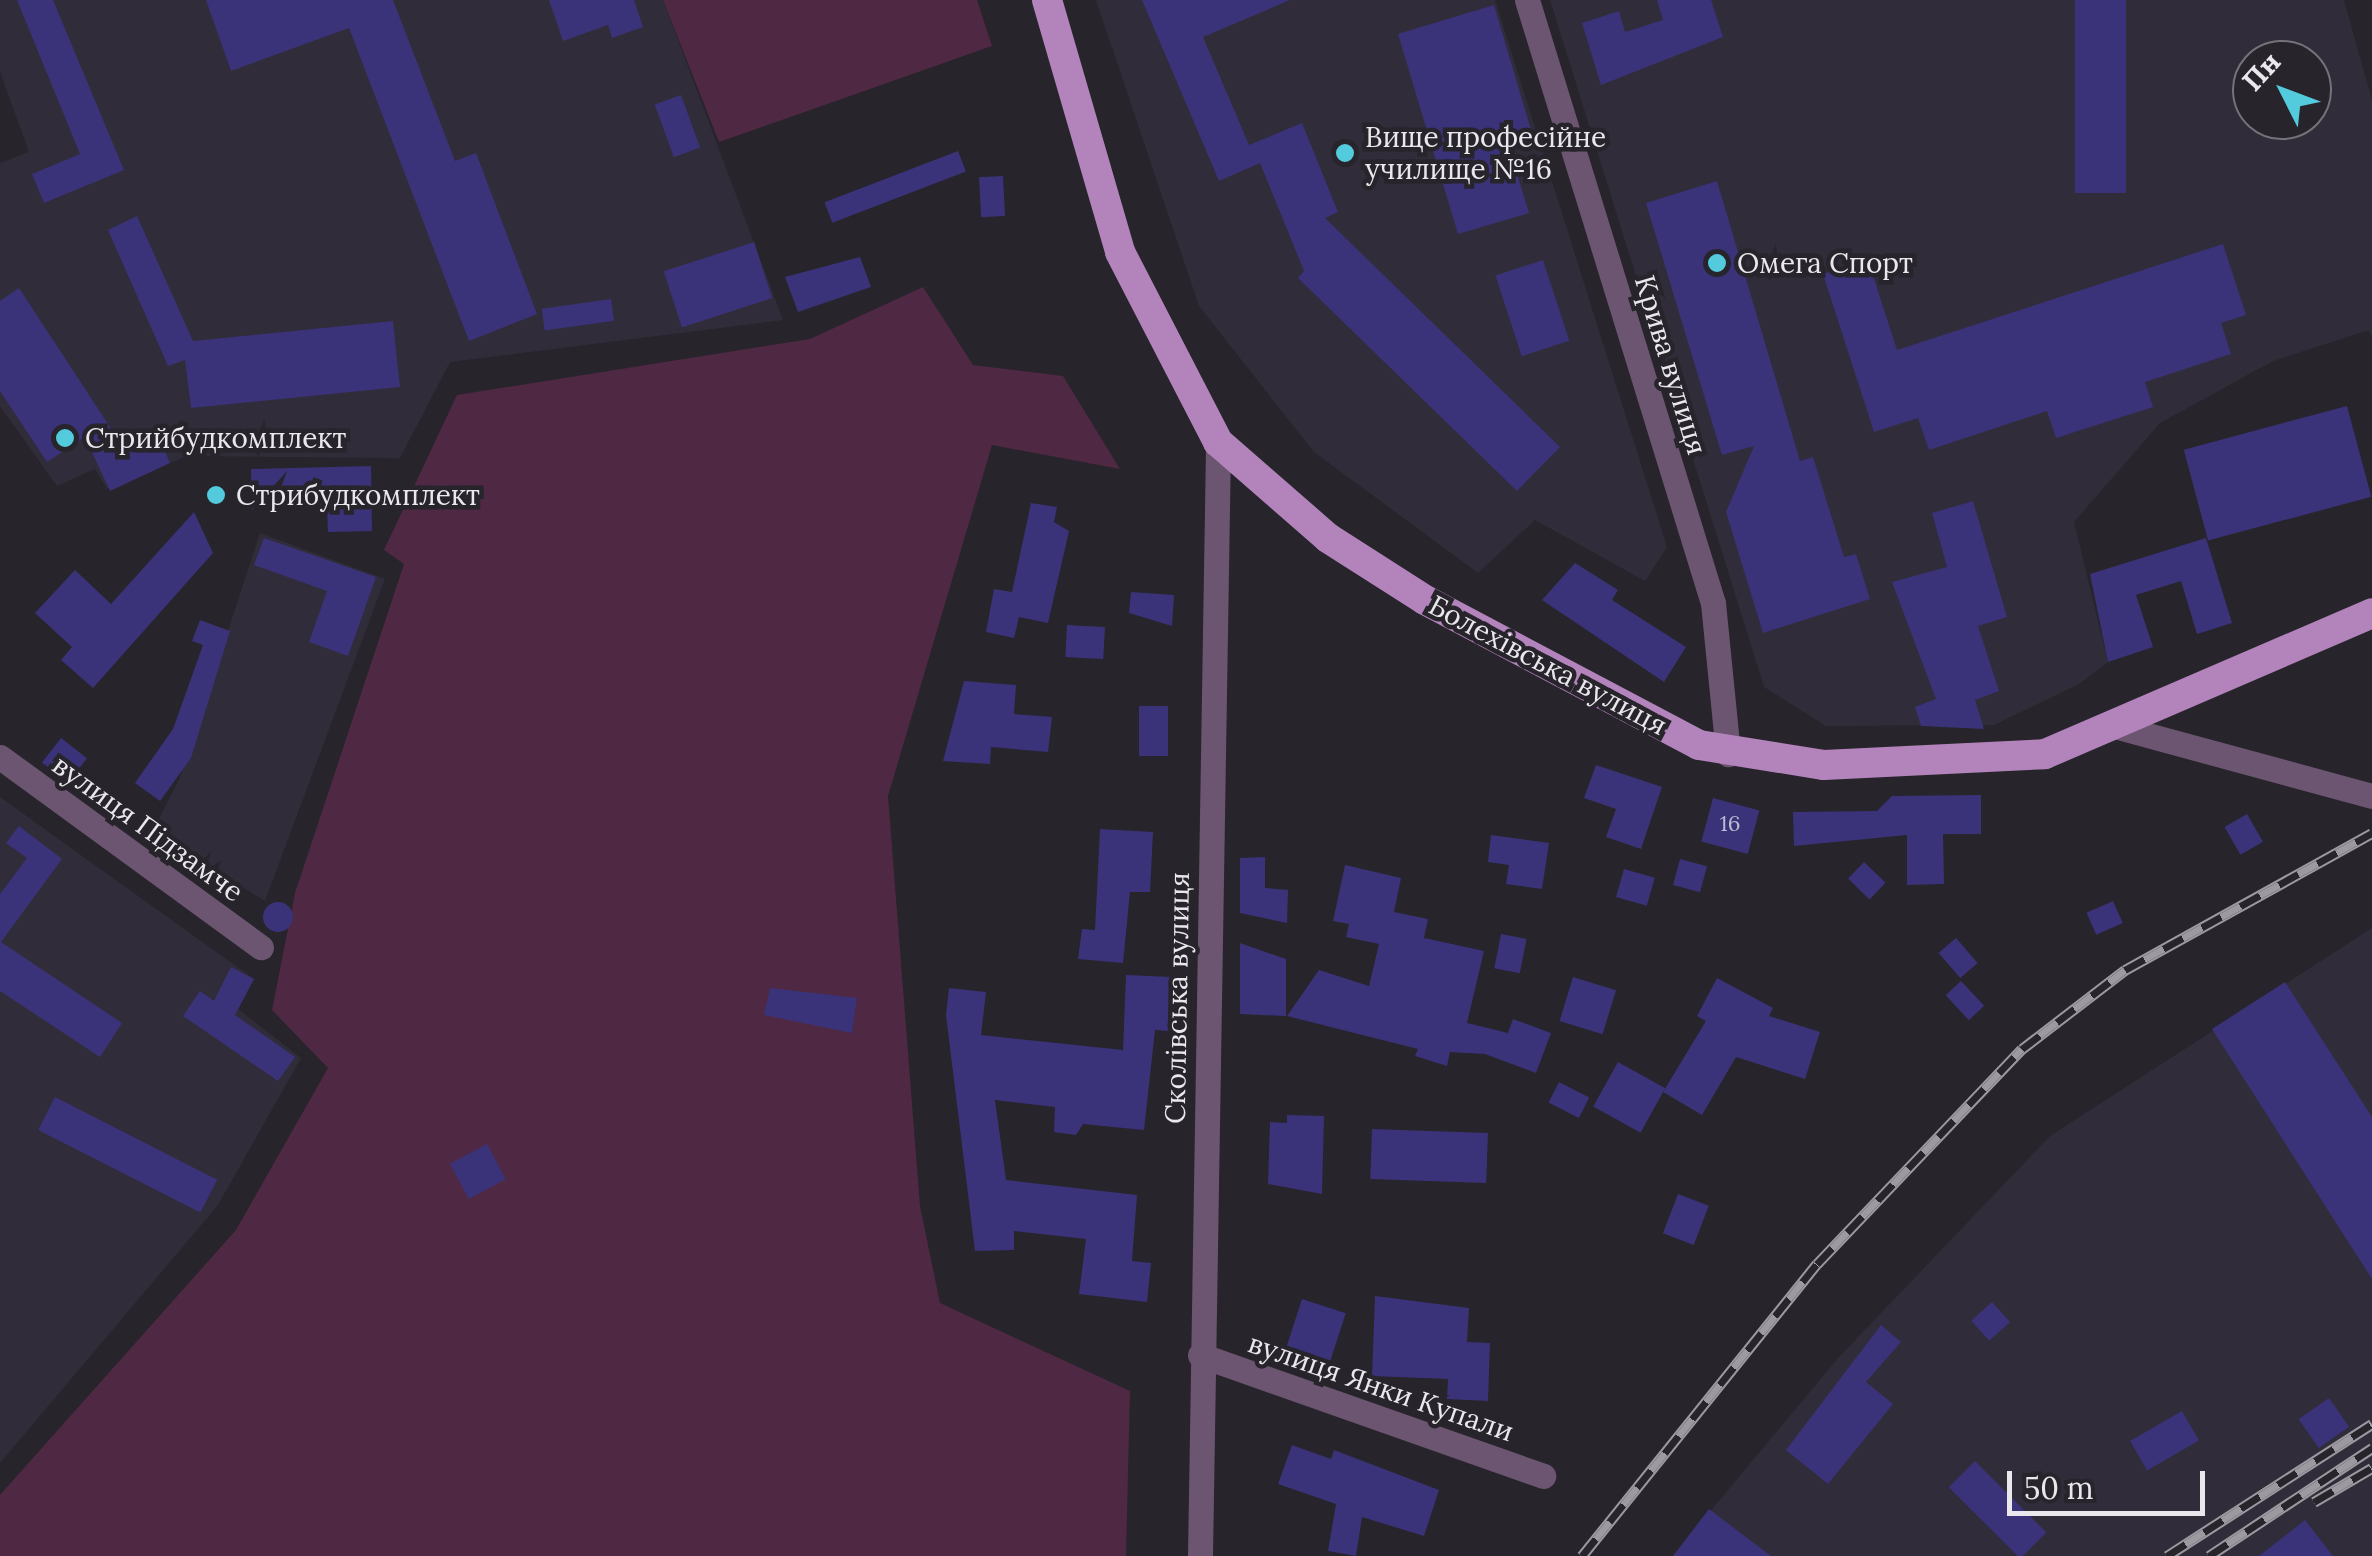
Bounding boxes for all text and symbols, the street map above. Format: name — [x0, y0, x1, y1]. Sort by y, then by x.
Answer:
north arrow — [2232, 40, 2332, 140]
text: Пн — [2234, 44, 2288, 98]
place label: Вище професійне училище №16 — [1365, 120, 1606, 186]
marker: Вище професійне училище №16 — [1334, 142, 1356, 164]
place label: Омега Спорт — [1737, 246, 1913, 280]
marker: Омега Спорт — [1706, 252, 1728, 274]
street label: Крива вулиця — [1628, 271, 1714, 459]
place label: Стрийбудкомплект — [85, 421, 346, 455]
marker: Стрийбудкомплект — [54, 427, 76, 449]
place label: Стрибудкомплект — [236, 478, 480, 512]
marker: Стрибудкомплект — [205, 484, 227, 506]
street label: Болехівська вулиця — [1423, 588, 1673, 742]
street label: вулиця Підзамче — [46, 748, 250, 908]
house number: 16 — [1720, 811, 1740, 837]
street label: Сколівська вулиця — [1158, 872, 1196, 1124]
street label: вулиця Янки Купали — [1244, 1326, 1518, 1448]
scale bar — [2012, 1451, 2210, 1513]
text: 50 m — [2024, 1469, 2094, 1507]

